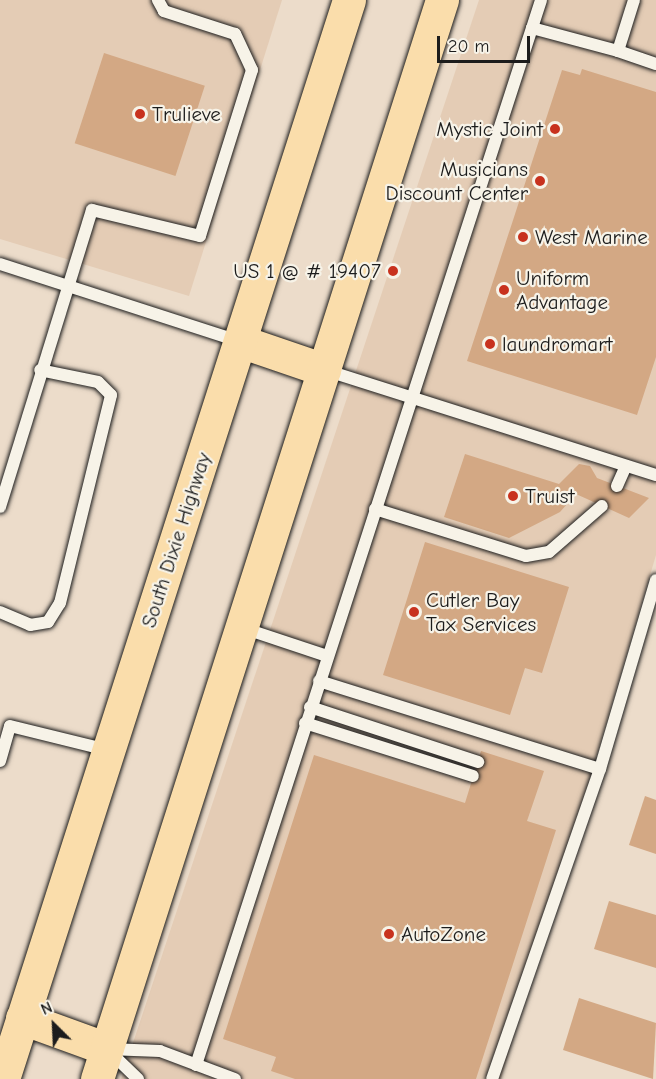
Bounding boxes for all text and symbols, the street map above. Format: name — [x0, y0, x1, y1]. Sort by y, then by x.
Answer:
scale bar — [440, 24, 533, 62]
text: 20 m — [448, 36, 489, 57]
place label: Trulieve — [152, 101, 221, 127]
marker: Trulieve — [133, 107, 147, 121]
place label: Mystic Joint — [436, 116, 543, 142]
marker: Mystic Joint — [548, 122, 562, 136]
place label: Musicians Discount Center — [385, 156, 528, 206]
marker: Musicians Discount Center — [533, 174, 547, 188]
place label: West Marine — [535, 224, 648, 250]
marker: West Marine — [516, 230, 530, 244]
place label: US 1 @ # 19407 — [233, 258, 381, 284]
marker: US 1 @ # 19407 — [386, 264, 400, 278]
place label: Uniform Advantage — [516, 265, 608, 315]
marker: Uniform Advantage — [497, 283, 511, 297]
place label: laundromart — [502, 331, 613, 357]
marker: laundromart — [483, 337, 497, 351]
street label: South Dixie Highway — [136, 449, 216, 631]
place label: Truist — [525, 483, 575, 509]
marker: Truist — [506, 489, 520, 503]
place label: Cutler Bay Tax Services — [426, 587, 536, 637]
marker: Cutler Bay Tax Services — [407, 605, 421, 619]
place label: AutoZone — [401, 921, 486, 947]
marker: AutoZone — [382, 927, 396, 941]
north arrow — [24, 995, 84, 1055]
text: N — [38, 998, 55, 1019]

